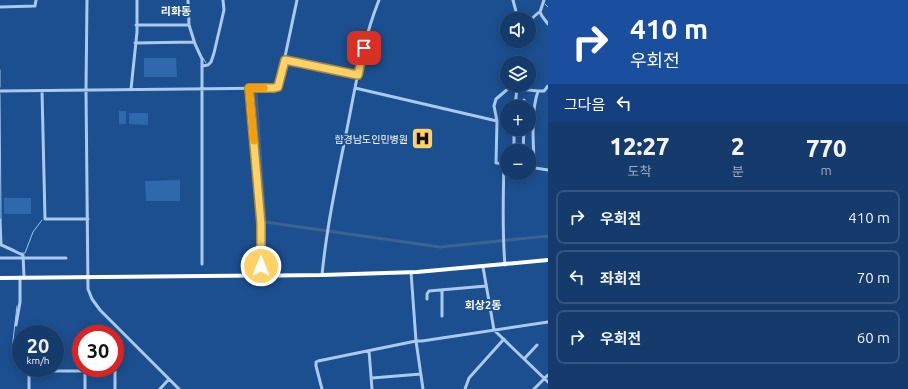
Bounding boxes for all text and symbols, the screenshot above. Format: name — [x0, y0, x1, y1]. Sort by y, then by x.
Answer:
district label: 리화동 — [161, 5, 191, 17]
map controls — [500, 12, 536, 180]
button: sound — [500, 12, 536, 48]
text: 410 m — [630, 13, 708, 44]
icon: right — [564, 16, 616, 68]
pin — [347, 31, 381, 65]
icon: arrive — [353, 37, 375, 59]
text: 우회전 — [630, 50, 680, 70]
button: layers — [500, 56, 536, 92]
icon: left — [613, 92, 635, 114]
text: 그다음 — [564, 96, 605, 113]
button: + — [500, 100, 536, 136]
hospital icon: 함경남도인민병원 — [410, 126, 436, 152]
text: 12:27 — [609, 133, 670, 160]
text: 2 — [731, 133, 744, 160]
place label: 함경남도인민병원 — [334, 134, 408, 145]
text: 770 — [806, 135, 847, 162]
button: − — [500, 144, 536, 180]
text: m — [821, 163, 832, 177]
text: 도착 — [628, 164, 651, 178]
text: 분 — [732, 164, 744, 178]
icon: right — [566, 206, 588, 228]
text: 410 m — [848, 209, 890, 226]
text: 우회전 — [600, 210, 641, 227]
position arrow — [240, 245, 282, 287]
icon: left — [566, 266, 588, 288]
text: 70 m — [857, 269, 890, 286]
text: 좌회전 — [600, 270, 641, 287]
district label: 회상2동 — [465, 299, 501, 311]
speed limit sign: 30 — [72, 325, 124, 377]
icon: right — [566, 326, 588, 348]
text: 60 m — [857, 329, 890, 346]
text: 우회전 — [600, 330, 641, 347]
text: 20 — [27, 334, 49, 357]
text: km/h — [26, 355, 50, 366]

